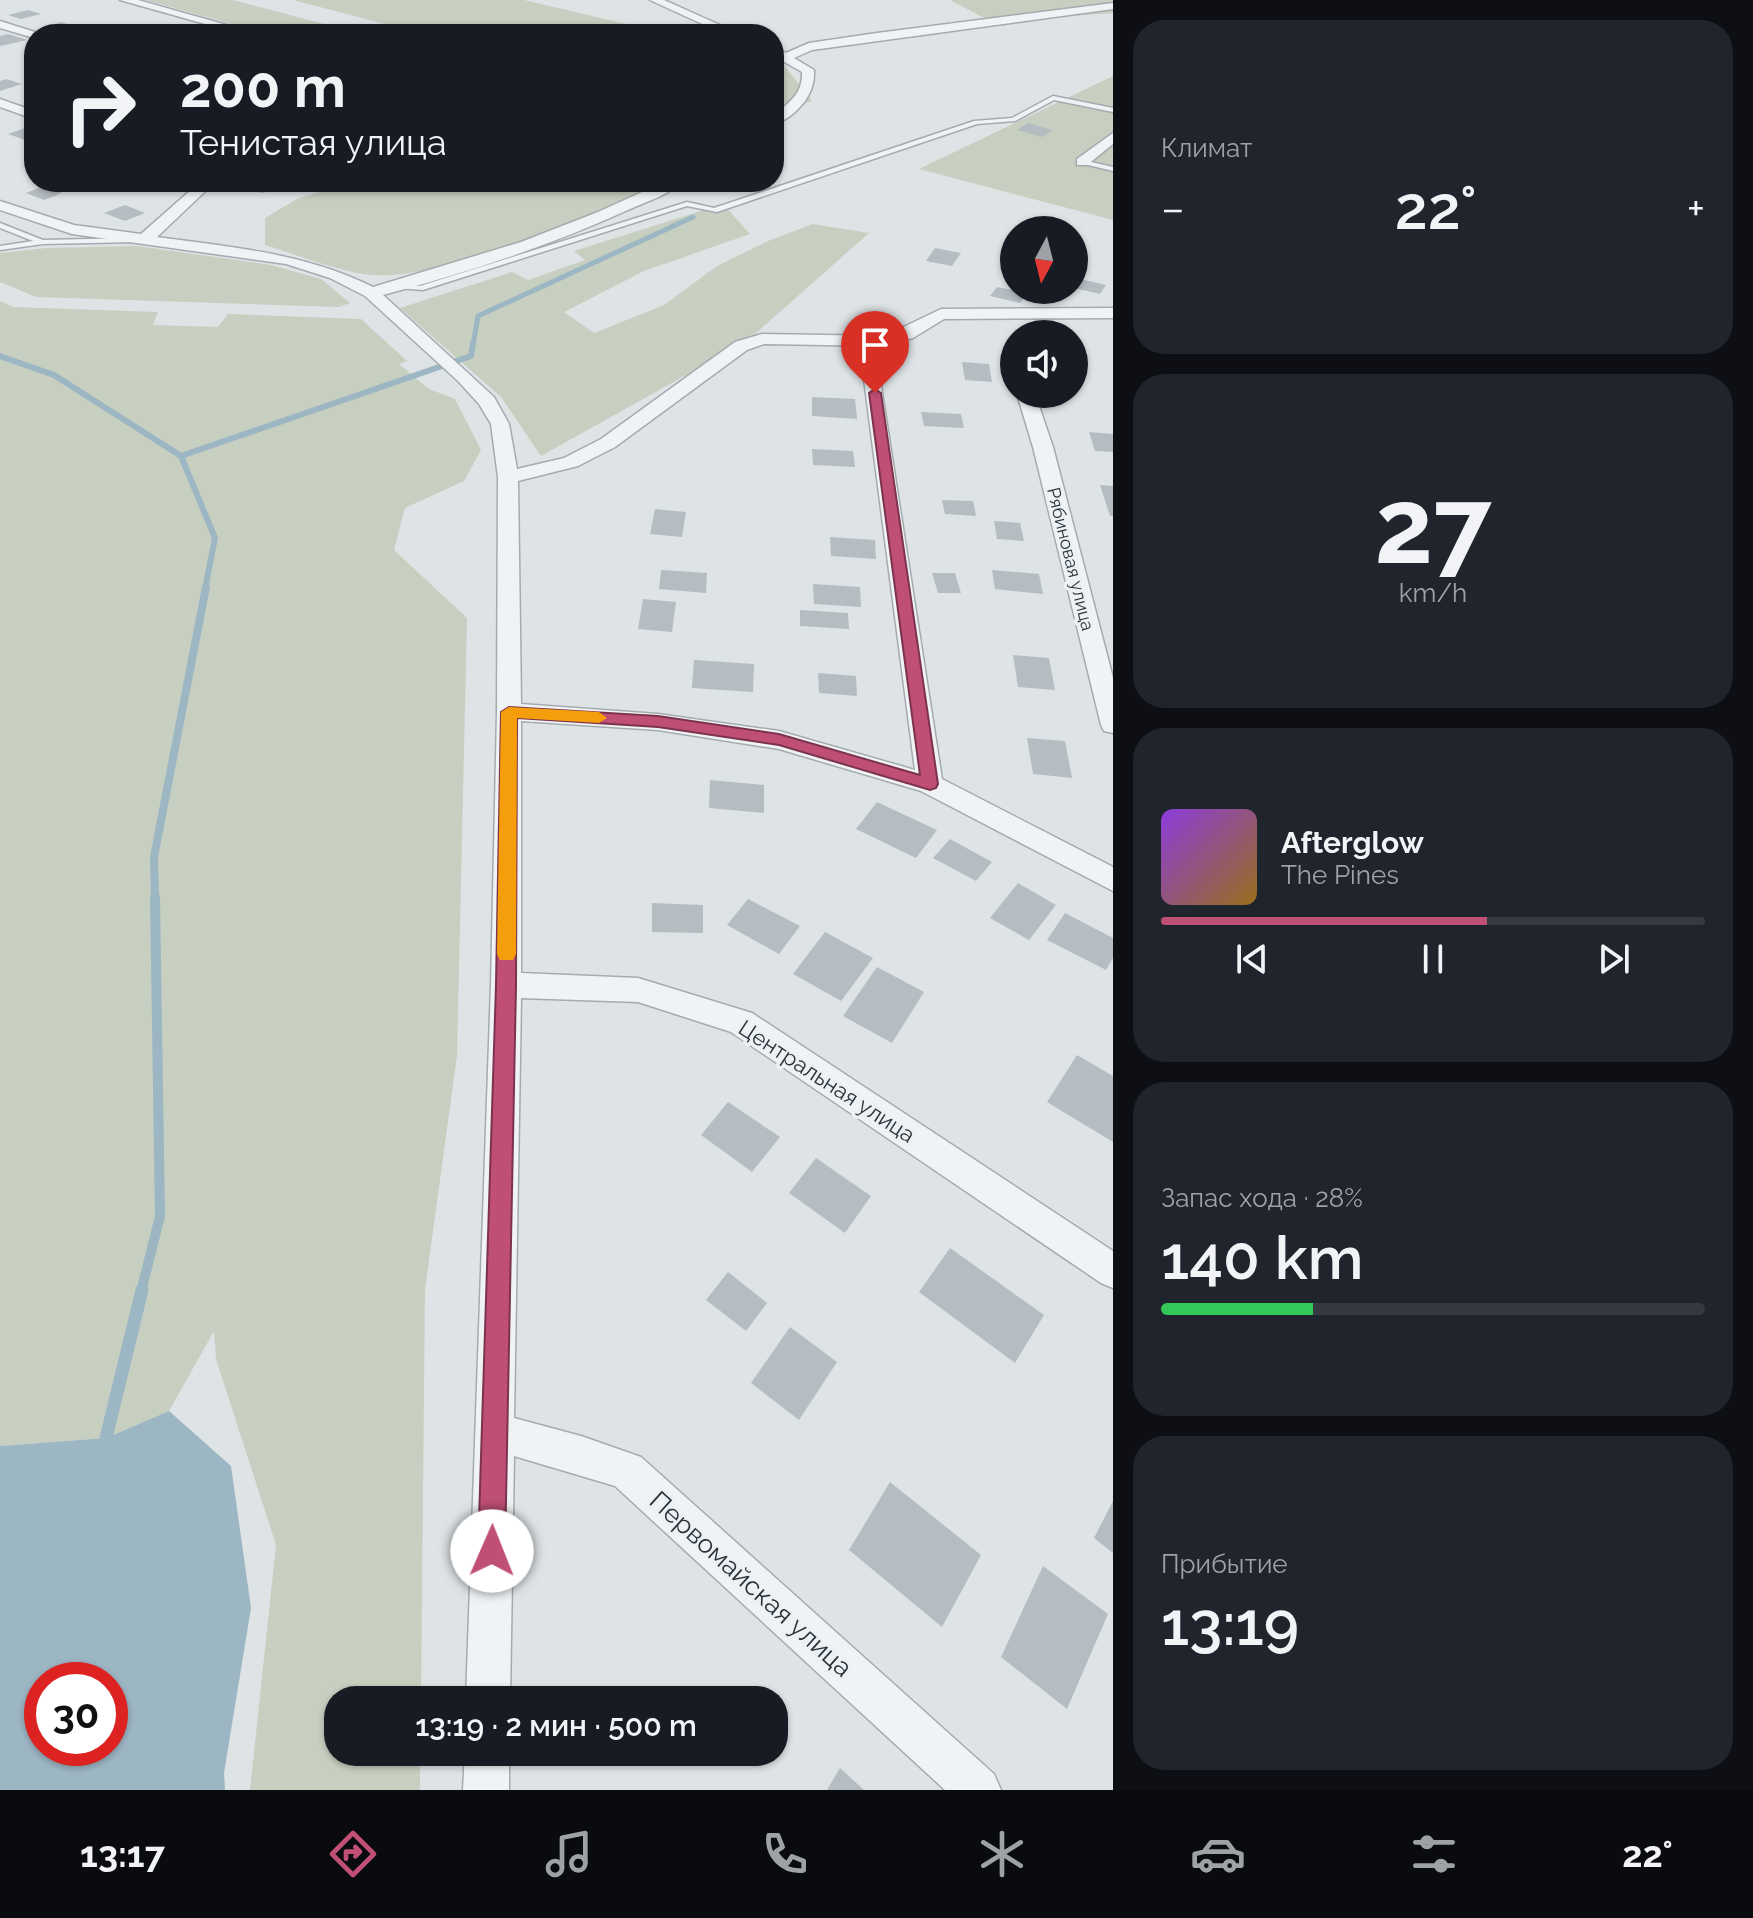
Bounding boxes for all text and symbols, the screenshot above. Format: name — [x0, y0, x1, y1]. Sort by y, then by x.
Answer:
text: 200 m — [180, 54, 346, 120]
icon: right — [48, 56, 152, 160]
text: Тенистая улица — [180, 121, 447, 163]
text: Климат — [1161, 133, 1252, 163]
text: 22° — [1395, 173, 1477, 243]
text: − — [1161, 183, 1185, 234]
text: + — [1687, 183, 1705, 234]
north arrow — [1000, 216, 1088, 304]
map controls — [1000, 216, 1088, 408]
pin — [841, 311, 909, 393]
button: sound — [1000, 320, 1088, 408]
icon: arrive — [853, 323, 897, 367]
text: 27 — [1374, 465, 1492, 587]
street label: Рябиновая улица — [1043, 485, 1099, 633]
text: km/h — [1399, 578, 1467, 608]
text: Afterglow — [1281, 825, 1424, 860]
text: The Pines — [1281, 860, 1399, 890]
icon: previous — [1230, 937, 1274, 981]
icon: pause — [1411, 937, 1455, 981]
icon: next — [1592, 937, 1636, 981]
street label: Центральная улица — [734, 1014, 920, 1148]
text: Запас хода · 28% — [1161, 1183, 1363, 1213]
text: 140 km — [1161, 1223, 1363, 1293]
street label: Первомайская улица — [644, 1485, 858, 1683]
position arrow — [450, 1509, 534, 1593]
text: Прибытие — [1161, 1549, 1288, 1579]
text: 13:19 — [1161, 1589, 1299, 1659]
speed limit sign: 30 — [24, 1662, 128, 1766]
text: 13:19 · 2 мин · 500 m — [415, 1708, 697, 1743]
icon: directions — [325, 1826, 381, 1882]
icon: music — [541, 1826, 597, 1882]
icon: phone — [757, 1826, 813, 1882]
icon: climate — [974, 1826, 1030, 1882]
icon: car — [1190, 1826, 1246, 1882]
icon: filters — [1406, 1826, 1462, 1882]
text: 13:17 — [80, 1833, 165, 1875]
text: 22° — [1622, 1833, 1673, 1875]

